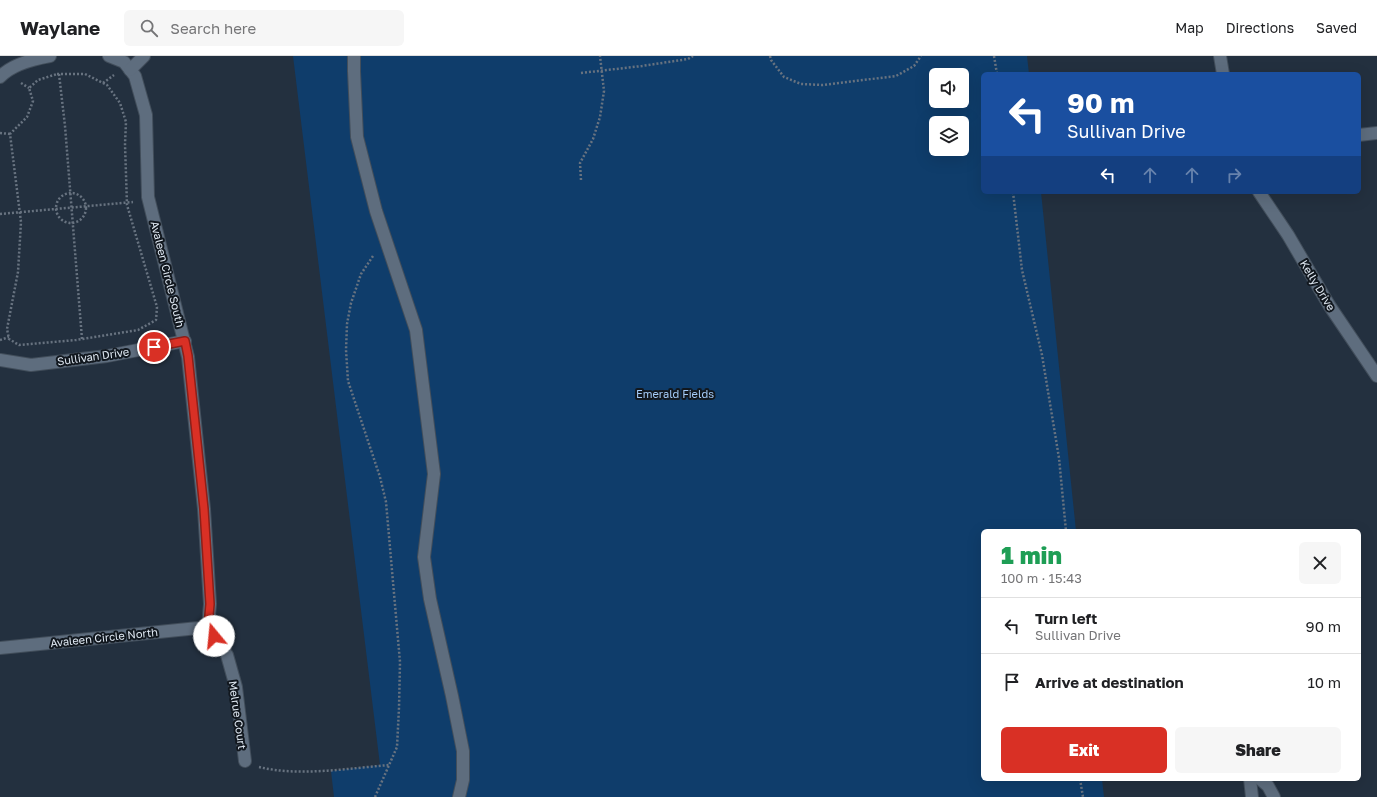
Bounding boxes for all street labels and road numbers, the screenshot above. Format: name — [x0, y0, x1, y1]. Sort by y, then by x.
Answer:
street label: Avaleen Circle South — [149, 220, 187, 328]
street label: Kelly Drive — [1298, 257, 1338, 313]
street label: Sullivan Drive — [56, 345, 130, 367]
street label: Avaleen Circle North — [50, 625, 158, 649]
street label: Melrue Court — [227, 680, 249, 750]

